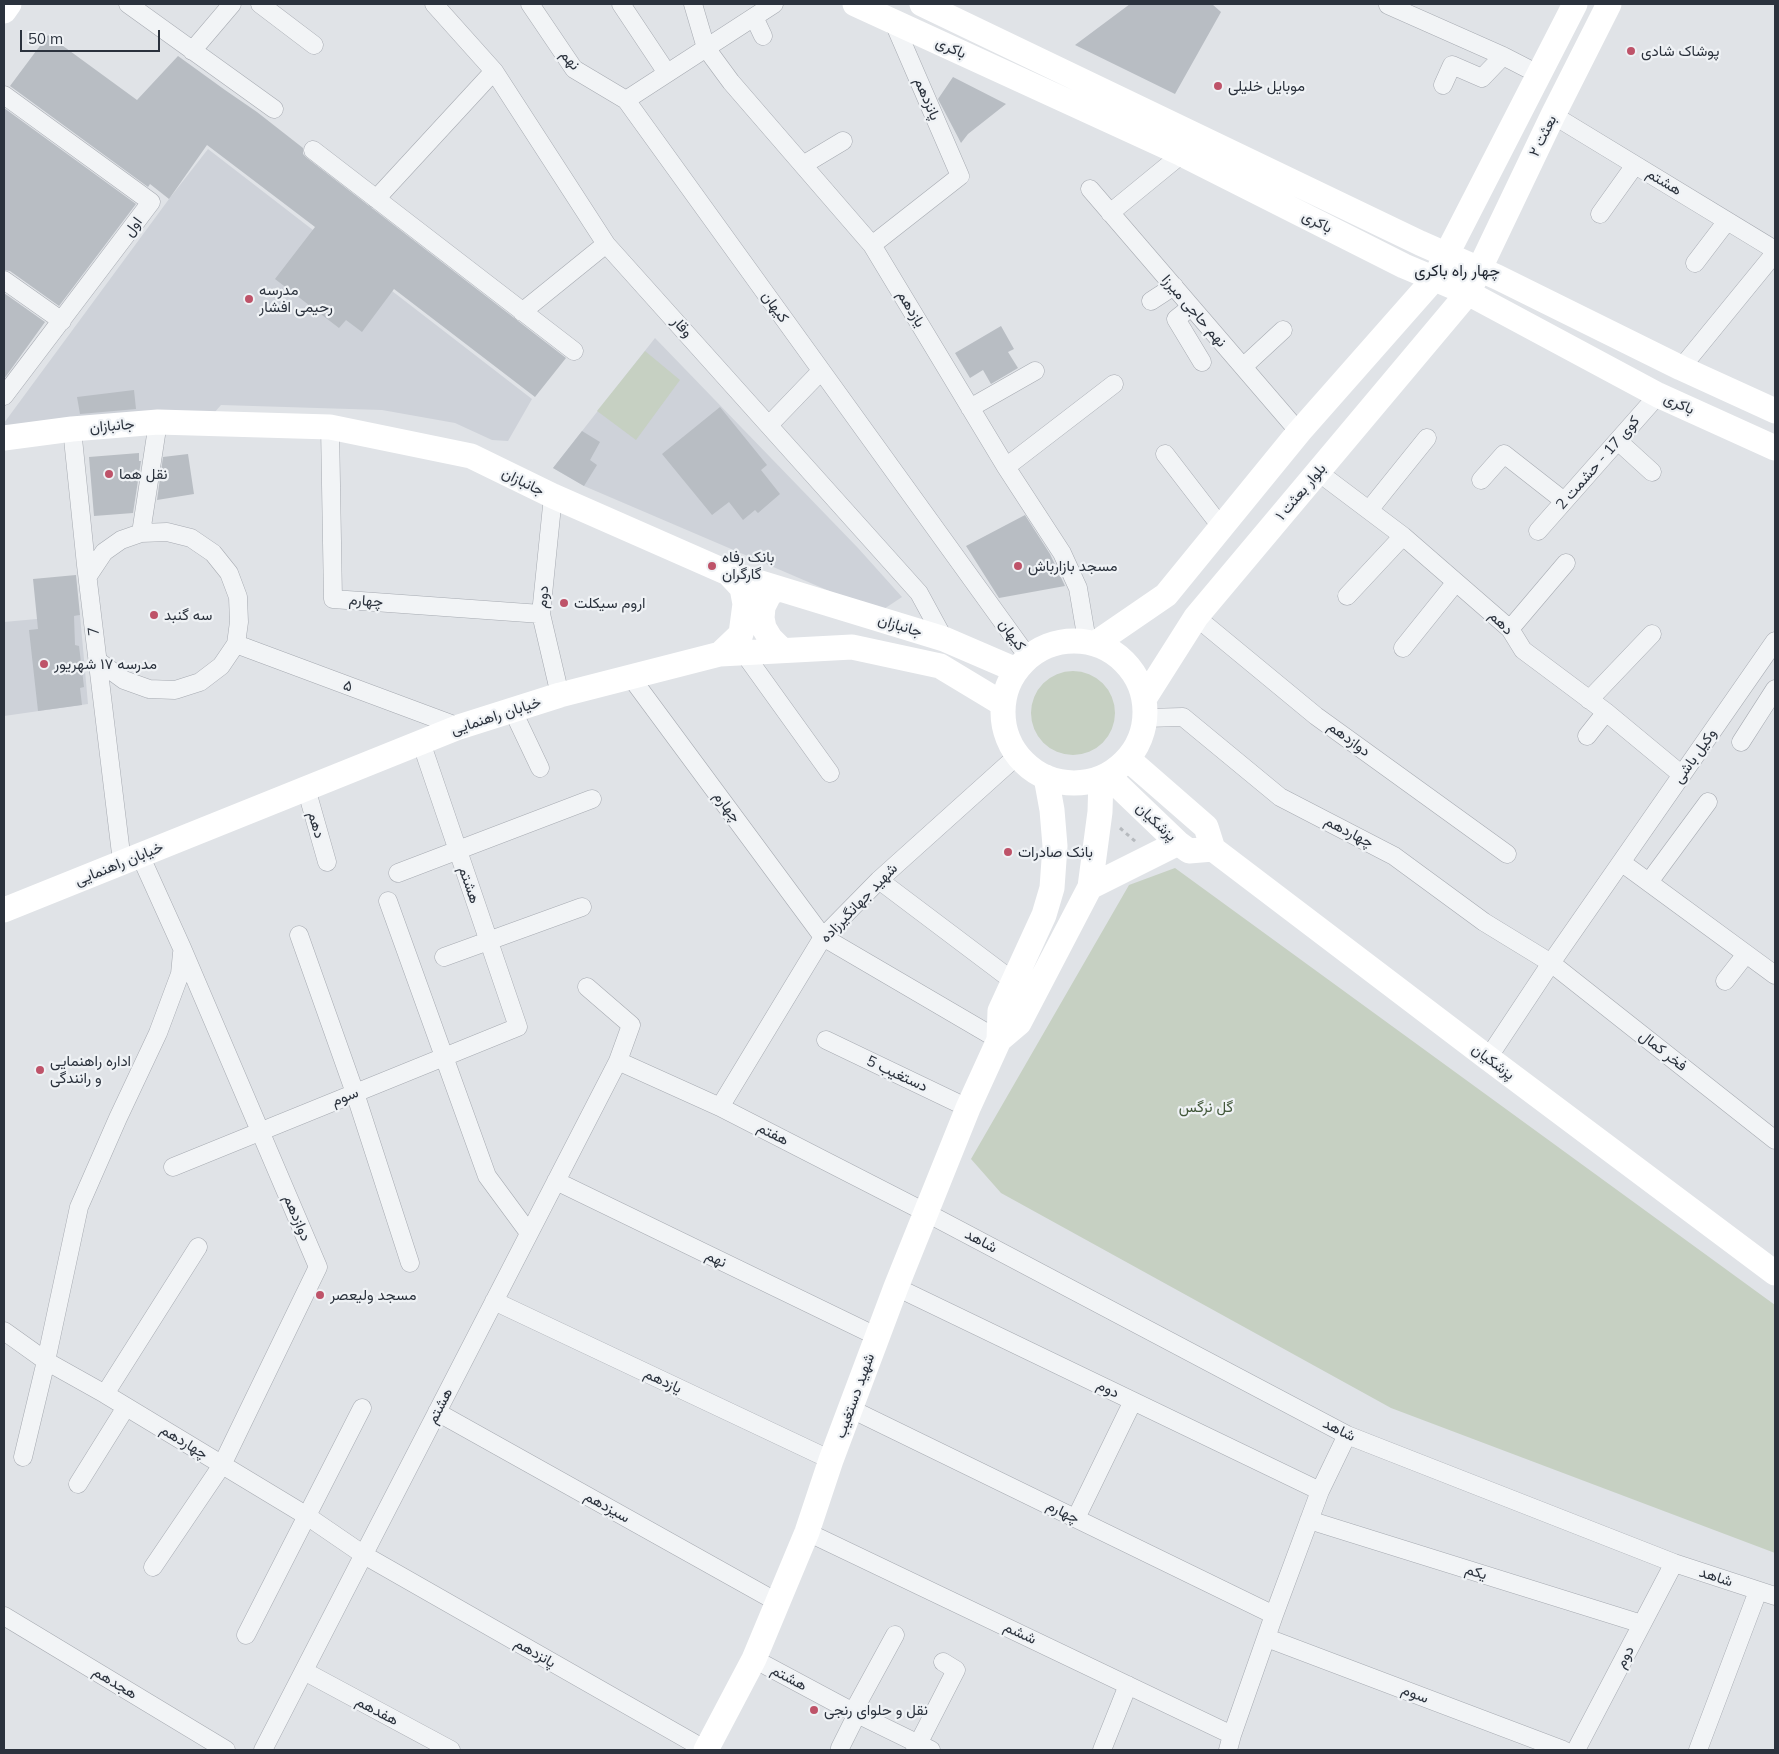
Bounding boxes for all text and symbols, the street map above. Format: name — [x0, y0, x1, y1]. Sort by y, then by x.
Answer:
scale bar — [22, 20, 162, 52]
text: 50 m — [28, 29, 63, 48]
street label: باکری — [933, 33, 969, 63]
place label: پوشاک شادی — [1641, 42, 1719, 60]
marker: پوشاک شادی — [1625, 45, 1637, 57]
street label: نهم — [556, 46, 584, 74]
street label: پانزدهم — [910, 75, 944, 123]
place label: موبایل خلیلی — [1228, 77, 1305, 95]
marker: موبایل خلیلی — [1212, 80, 1224, 92]
street label: بعثت ۲ — [1525, 112, 1561, 160]
street label: هشتم — [1643, 165, 1685, 199]
street label: باکری — [1299, 207, 1335, 237]
street label: اول — [120, 214, 146, 240]
district label: چهار راه باکری — [1414, 261, 1500, 281]
street label: نهم حاجی میرزا — [1158, 271, 1230, 351]
place label: مدرسه رحیمی افشار — [259, 281, 333, 316]
street label: یازدهم — [893, 287, 929, 331]
street label: کیهان — [758, 288, 792, 326]
marker: مدرسه رحیمی افشار — [243, 293, 255, 305]
street label: وقار — [668, 313, 696, 341]
street label: باکری — [1661, 389, 1697, 419]
street label: کوی 17 - حشمت 2 — [1552, 412, 1644, 514]
street label: جانبازان — [89, 415, 135, 437]
street label: بلوار بعثت ۱ — [1272, 460, 1330, 524]
street label: جانبازان — [499, 464, 547, 500]
place label: نقل هما — [119, 465, 168, 483]
marker: نقل هما — [103, 468, 115, 480]
place label: بانک رفاه گارگران — [722, 548, 775, 583]
place label: مسجد بازارباش — [1028, 557, 1118, 575]
marker: بانک رفاه گارگران — [706, 560, 718, 572]
marker: مسجد بازارباش — [1012, 560, 1024, 572]
street label: دوم — [533, 585, 553, 609]
street label: چهارم — [348, 591, 384, 611]
place label: اروم سیکلت — [574, 594, 646, 612]
marker: اروم سیکلت — [558, 597, 570, 609]
place label: سه گنبد — [164, 606, 212, 624]
street label: دهم — [1485, 607, 1517, 639]
marker: سه گنبد — [148, 609, 160, 621]
street label: جانبازان — [876, 611, 924, 641]
street label: کیهان — [995, 616, 1029, 654]
street label: 7 — [85, 625, 103, 637]
place label: مدرسه ۱۷ شهریور — [54, 655, 157, 673]
marker: مدرسه ۱۷ شهریور — [38, 658, 50, 670]
street label: ۵ — [341, 676, 355, 696]
street label: خیابان راهنمایی — [449, 693, 543, 739]
street label: دوازدهم — [1324, 717, 1374, 761]
street label: وکیل باشی — [1670, 725, 1720, 787]
street label: چهارم — [709, 788, 745, 826]
street label: پزشکیان — [1132, 799, 1180, 845]
street label: دهم — [304, 809, 328, 841]
street label: چهاردهم — [1322, 812, 1376, 852]
street label: خیابان راهنمایی — [72, 838, 166, 890]
place label: بانک صادرات — [1018, 843, 1093, 861]
marker: بانک صادرات — [1002, 846, 1014, 858]
street label: شهید جهانگیرزاده — [817, 860, 901, 946]
street label: هشتم — [454, 864, 484, 906]
street label: فخر کمال — [1636, 1027, 1690, 1075]
street label: پزشکیان — [1468, 1040, 1518, 1084]
place label: اداره راهنمایی و رانندگی — [50, 1052, 131, 1087]
street label: دستغیب 5 — [864, 1052, 930, 1096]
marker: اداره راهنمایی و رانندگی — [34, 1064, 46, 1076]
street label: سوم — [329, 1084, 361, 1110]
park label: گل نرگس — [1179, 1098, 1233, 1116]
street label: هفتم — [754, 1119, 792, 1149]
street label: دوازدهم — [279, 1192, 315, 1244]
street label: شاهد — [962, 1225, 1000, 1257]
street label: نهم — [703, 1246, 729, 1272]
place label: مسجد ولیعصر — [330, 1286, 416, 1304]
marker: مسجد ولیعصر — [314, 1289, 326, 1301]
street label: شهید دستغیب — [831, 1351, 879, 1441]
street label: یازدهم — [641, 1364, 685, 1398]
street label: دوم — [1094, 1376, 1122, 1402]
street label: هشتم — [423, 1385, 457, 1427]
street label: شاهد — [1320, 1414, 1358, 1446]
street label: چهاردهم — [157, 1421, 211, 1463]
street label: سیزدهم — [581, 1487, 633, 1527]
street label: چهارم — [1044, 1496, 1082, 1528]
street label: یکم — [1463, 1560, 1489, 1584]
street label: شاهد — [1697, 1563, 1735, 1591]
street label: ششم — [1001, 1618, 1039, 1648]
street label: پانزدهم — [511, 1634, 559, 1672]
street label: دوم — [1612, 1643, 1638, 1671]
street label: هشتم — [768, 1661, 810, 1695]
street label: هجدهم — [90, 1663, 140, 1703]
street label: سوم — [1399, 1681, 1431, 1707]
street label: هفدهم — [353, 1692, 401, 1730]
place label: نقل و حلوای رنجی — [824, 1701, 928, 1719]
marker: نقل و حلوای رنجی — [808, 1704, 820, 1716]

